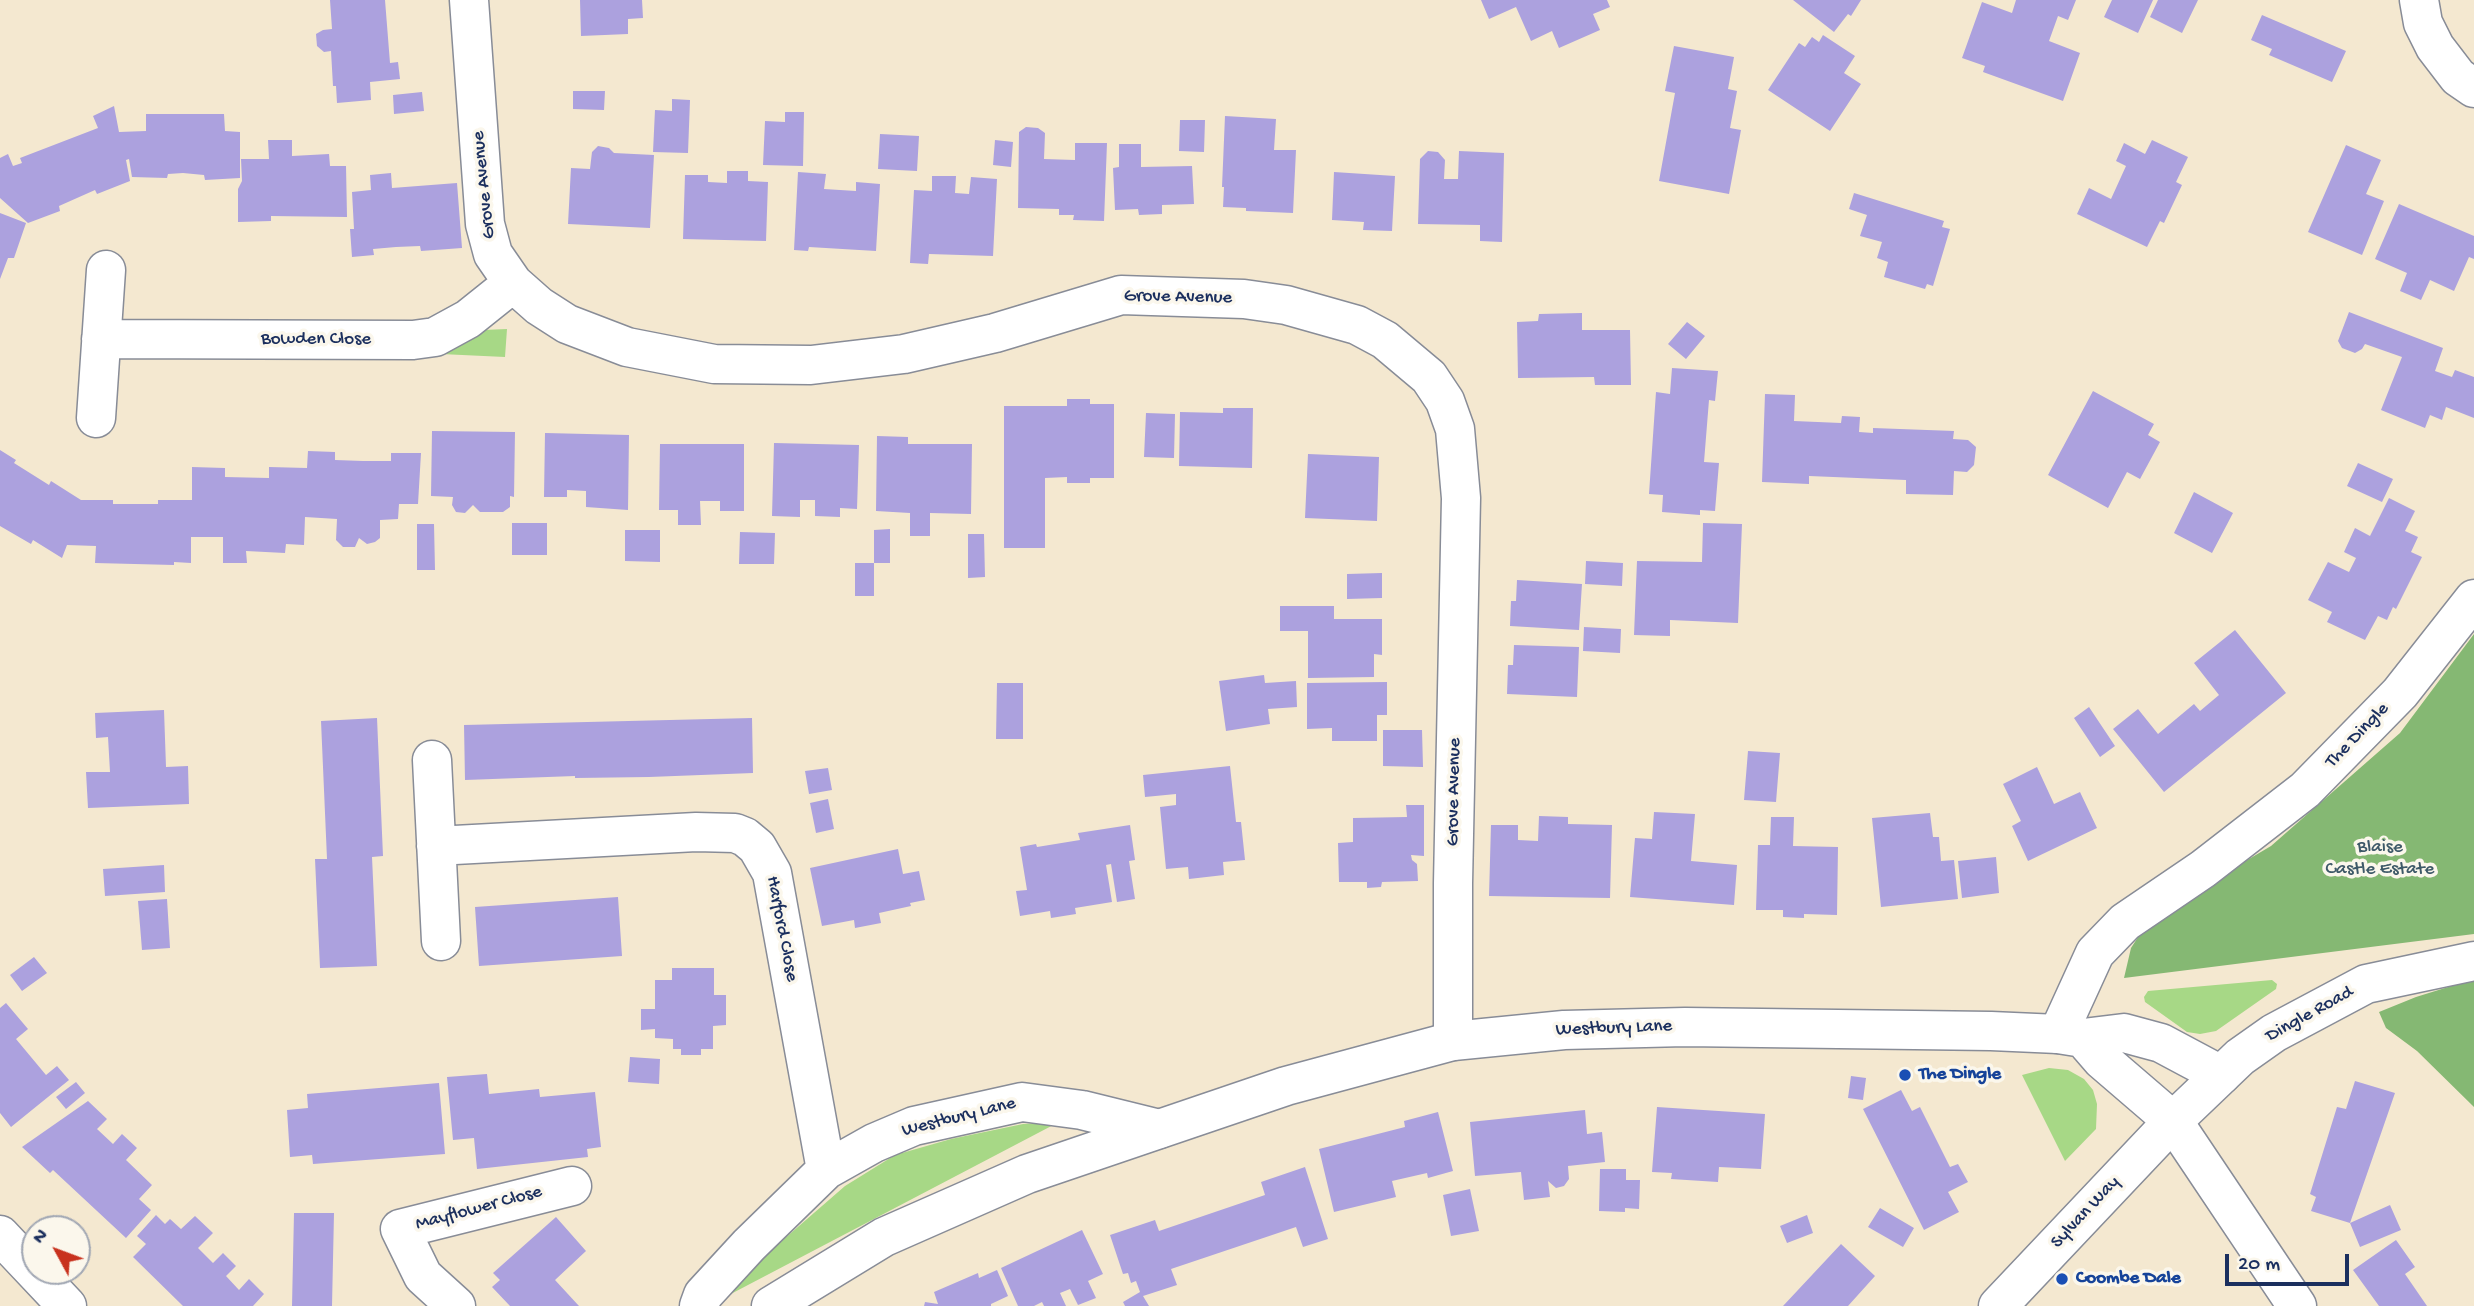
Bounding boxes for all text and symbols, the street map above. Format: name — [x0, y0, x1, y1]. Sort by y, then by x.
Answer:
street label: Grove Avenue — [468, 130, 502, 240]
street label: Grove Avenue — [1124, 286, 1232, 310]
street label: Bowden Close — [261, 329, 371, 351]
street label: The Dingle — [2321, 699, 2395, 773]
street label: Grove Avenue — [1443, 738, 1467, 846]
park label: Blaise Castle Estate — [2326, 837, 2434, 881]
street label: Harford Close — [760, 874, 802, 984]
street label: Dingle Road — [2262, 982, 2358, 1048]
street label: Westbury Lane — [1555, 1016, 1673, 1042]
place label: The Dingle — [1919, 1064, 2001, 1086]
marker: The Dingle — [1897, 1067, 1913, 1083]
street label: Westbury Lane — [900, 1093, 1018, 1143]
street label: Sylvan Way — [2047, 1172, 2125, 1254]
street label: Mayflower Close — [413, 1181, 545, 1237]
north arrow — [21, 1215, 91, 1285]
text: N — [29, 1225, 54, 1249]
scale bar — [2229, 1240, 2353, 1284]
text: 20 m — [2238, 1253, 2280, 1278]
place label: Coombe Dale — [2076, 1268, 2181, 1290]
marker: Coombe Dale — [2054, 1271, 2070, 1287]

